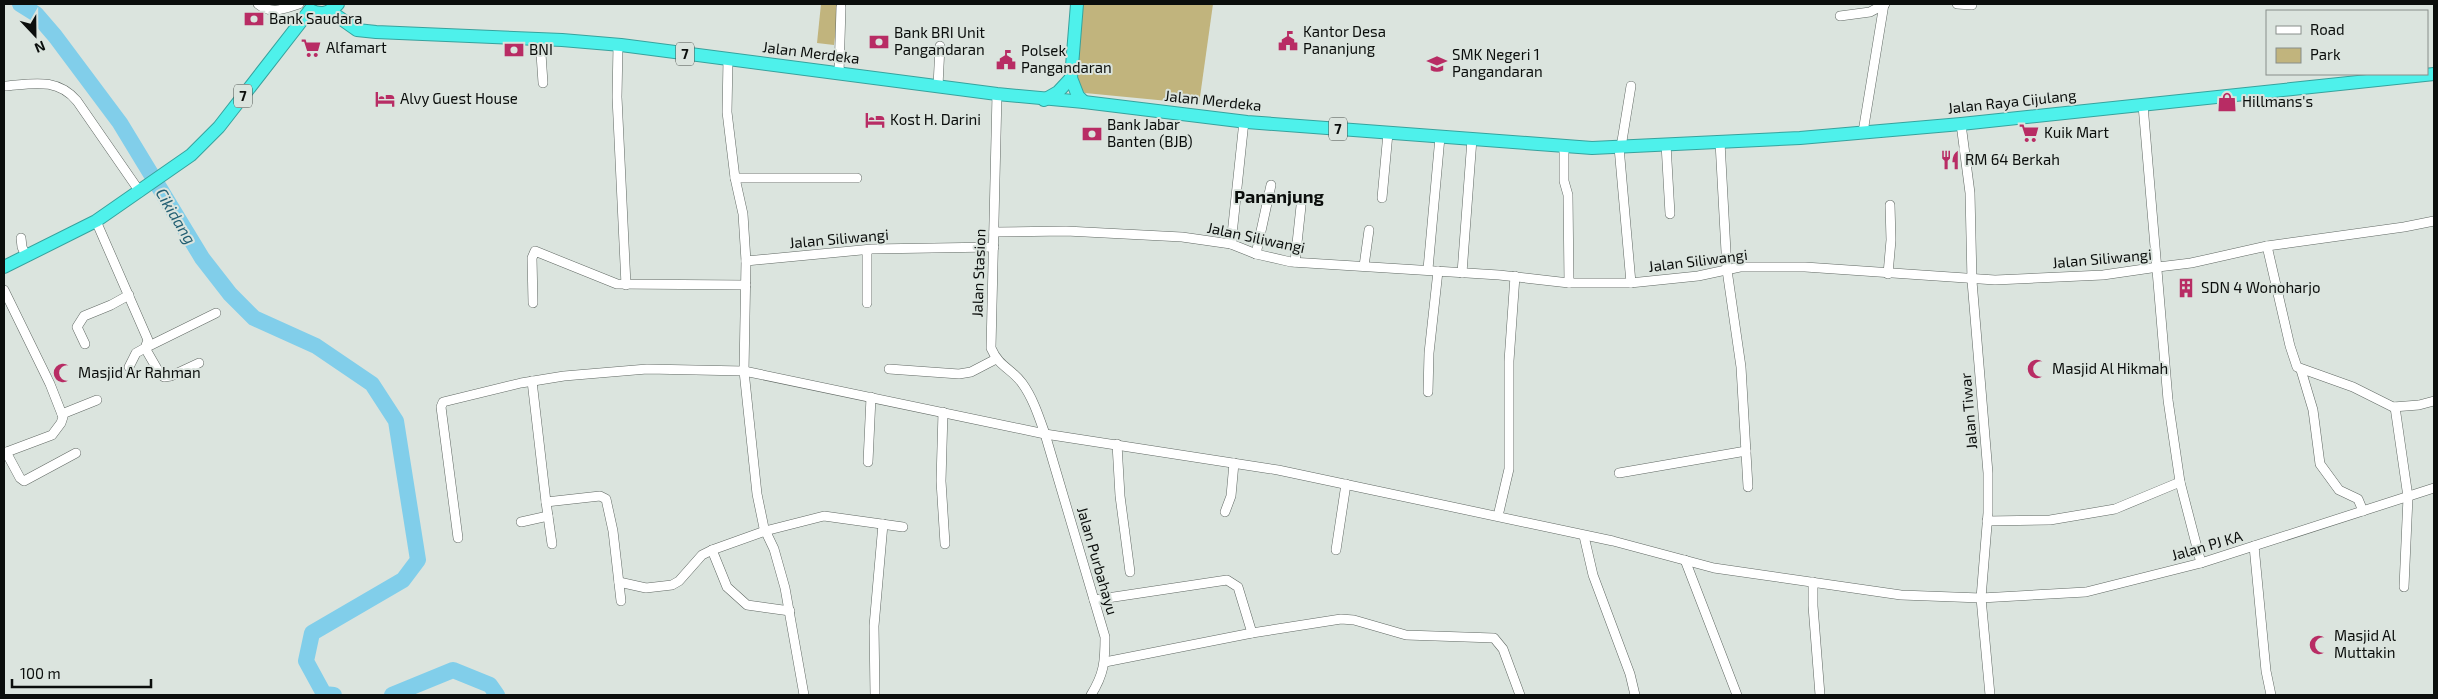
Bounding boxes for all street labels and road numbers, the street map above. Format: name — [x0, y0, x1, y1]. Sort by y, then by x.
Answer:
street label: Jalan Merdeka — [762, 37, 861, 67]
road number: 7 — [676, 42, 694, 66]
road number: 7 — [234, 84, 252, 108]
street label: Jalan Raya Cijulang — [1947, 85, 2078, 118]
street label: Jalan Merdeka — [1164, 86, 1263, 114]
road number: 7 — [1329, 118, 1347, 140]
street label: Jalan Siliwangi — [1206, 218, 1307, 256]
street label: Jalan Siliwangi — [788, 225, 889, 251]
street label: Jalan Stasion — [967, 228, 989, 318]
street label: Jalan Siliwangi — [1647, 245, 1748, 275]
street label: Jalan Siliwangi — [2051, 245, 2152, 271]
street label: Jalan Tiwar — [1956, 372, 1980, 450]
street label: Jalan Purbahayu — [1074, 505, 1122, 617]
street label: Jalan PJ KA — [2169, 526, 2245, 564]

